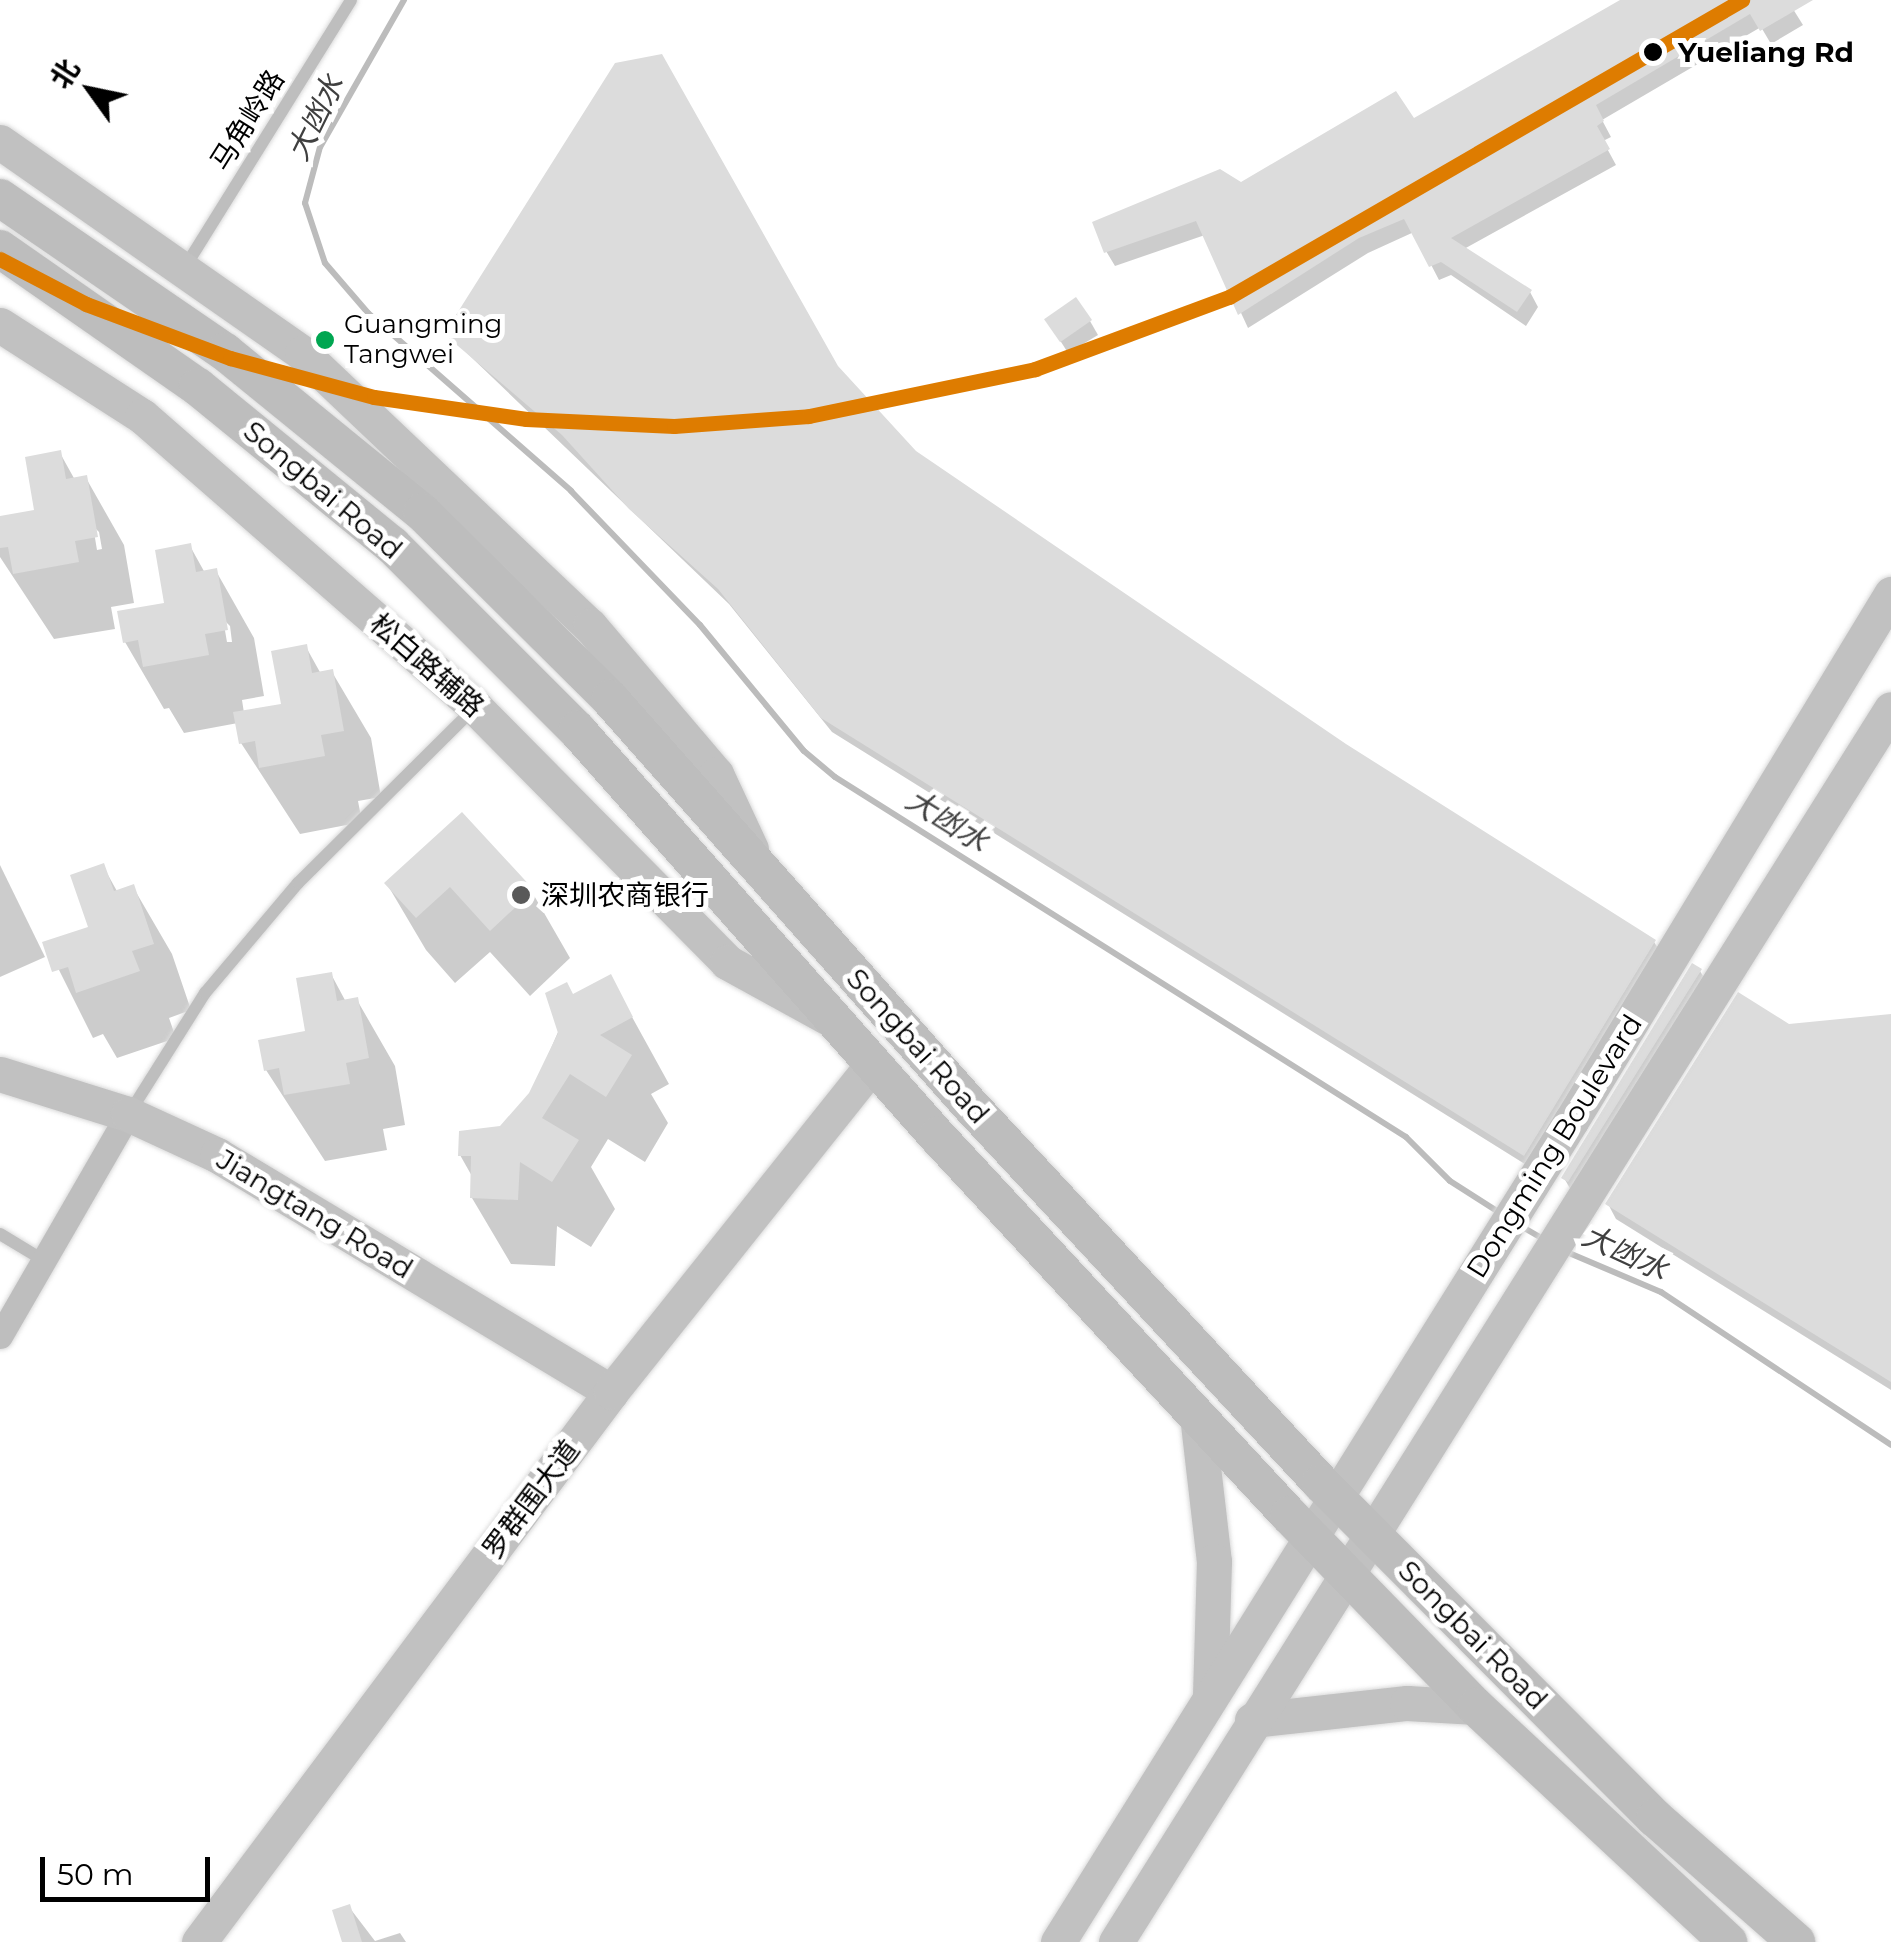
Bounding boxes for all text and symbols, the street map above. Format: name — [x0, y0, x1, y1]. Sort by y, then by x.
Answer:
place label: Yueliang Rd — [1678, 35, 1854, 69]
marker: Yueliang Rd — [1637, 36, 1669, 68]
north arrow — [40, 40, 140, 140]
text: 北 — [43, 53, 87, 95]
street label: 马角岭路 — [203, 64, 291, 176]
water label: 大凼水 — [280, 70, 352, 166]
place label: Guangming Tangwei — [344, 309, 502, 370]
marker: Guangming Tangwei — [315, 330, 335, 350]
street label: Songbai Road — [237, 414, 409, 566]
street label: 松白路辅路 — [363, 606, 491, 724]
water label: 大凼水 — [899, 782, 995, 860]
place label: 深圳农商银行 — [541, 878, 709, 912]
marker: 深圳农商银行 — [510, 884, 532, 906]
street label: Songbai Road — [840, 962, 996, 1130]
street label: Dongming Boulevard — [1459, 1008, 1649, 1284]
street label: Jiangtang Road — [211, 1142, 419, 1286]
water label: 大凼水 — [1577, 1218, 1673, 1288]
street label: 罗群围大道 — [475, 1433, 587, 1565]
street label: Songbai Road — [1392, 1554, 1554, 1716]
scale bar — [45, 1837, 215, 1899]
text: 50 m — [57, 1856, 134, 1893]

